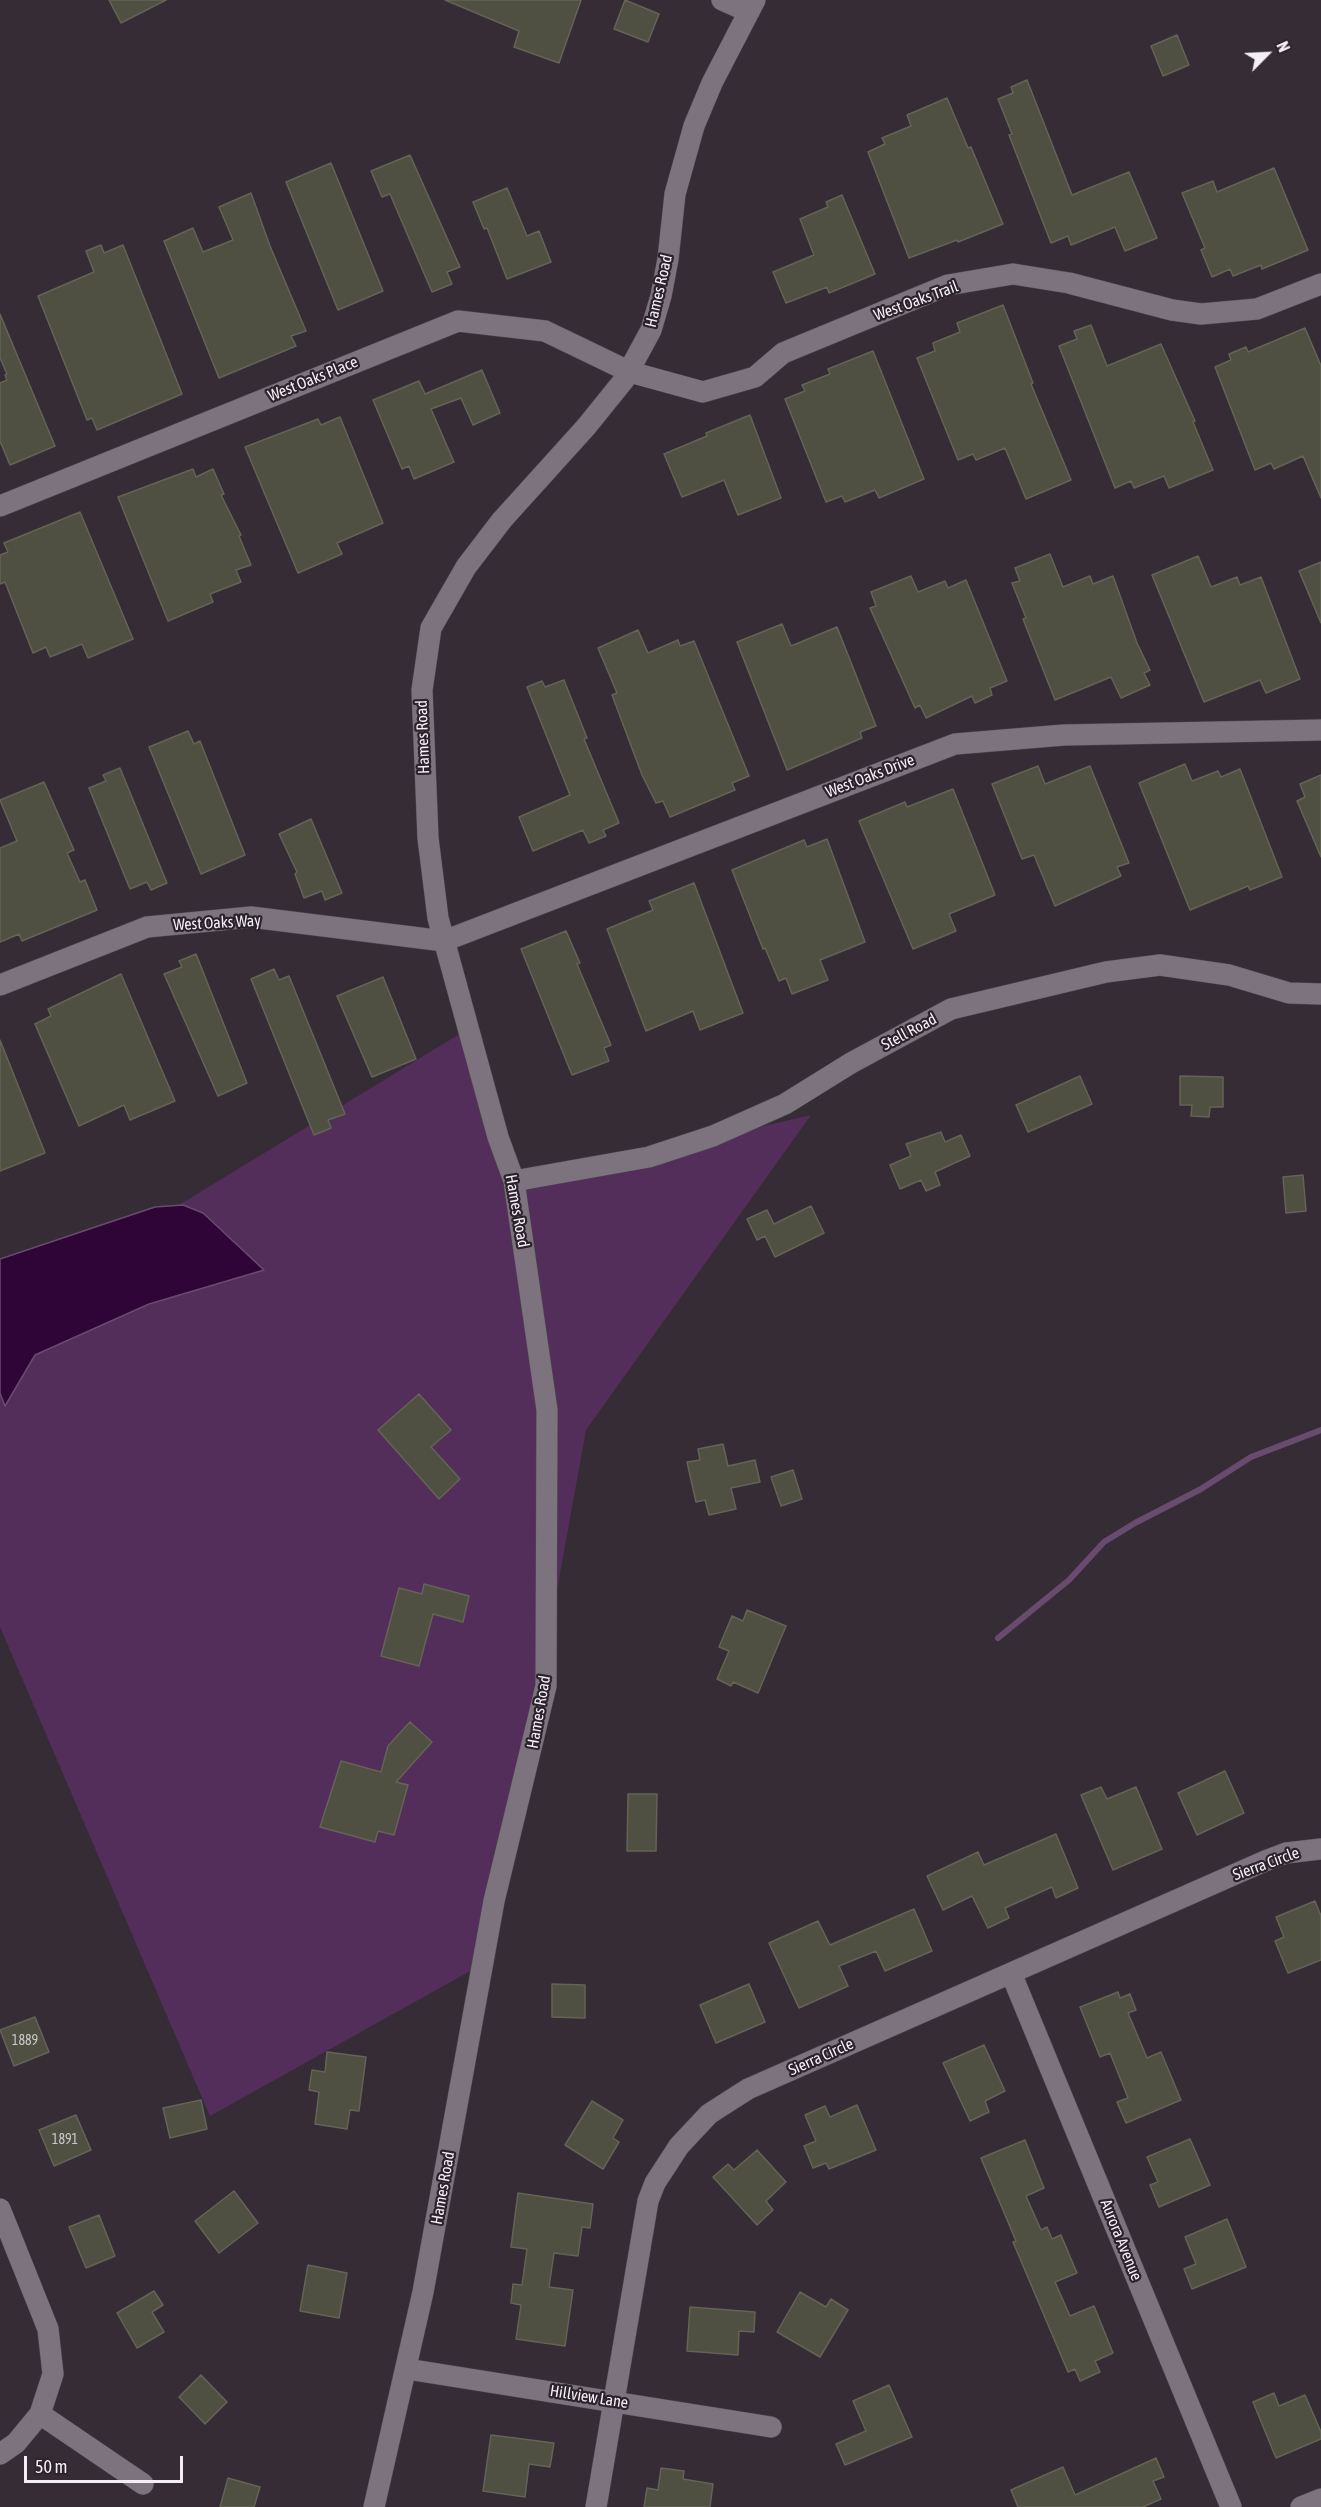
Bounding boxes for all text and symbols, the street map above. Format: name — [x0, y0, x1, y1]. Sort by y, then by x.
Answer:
north arrow — [1237, 24, 1297, 84]
text: N — [1273, 39, 1294, 55]
street label: Hames Road — [641, 253, 677, 329]
street label: West Oaks Trail — [871, 277, 961, 325]
street label: West Oaks Place — [265, 352, 361, 406]
street label: Hames Road — [412, 700, 434, 774]
street label: West Oaks Drive — [823, 750, 917, 802]
street label: West Oaks Way — [173, 911, 261, 935]
street label: Stell Road — [878, 1010, 940, 1054]
street label: Hames Road — [501, 1173, 533, 1249]
street label: Hames Road — [523, 1674, 555, 1750]
street label: Sierra Circle — [1230, 1843, 1302, 1885]
house number: 1889 — [12, 2033, 38, 2049]
street label: Sierra Circle — [785, 2034, 857, 2080]
house number: 1891 — [52, 2132, 78, 2148]
street label: Hames Road — [427, 2150, 459, 2226]
street label: Aurora Avenue — [1096, 2196, 1146, 2284]
street label: Hillview Lane — [548, 2381, 630, 2413]
scale bar — [27, 2444, 186, 2482]
text: 50 m — [35, 2456, 67, 2477]

